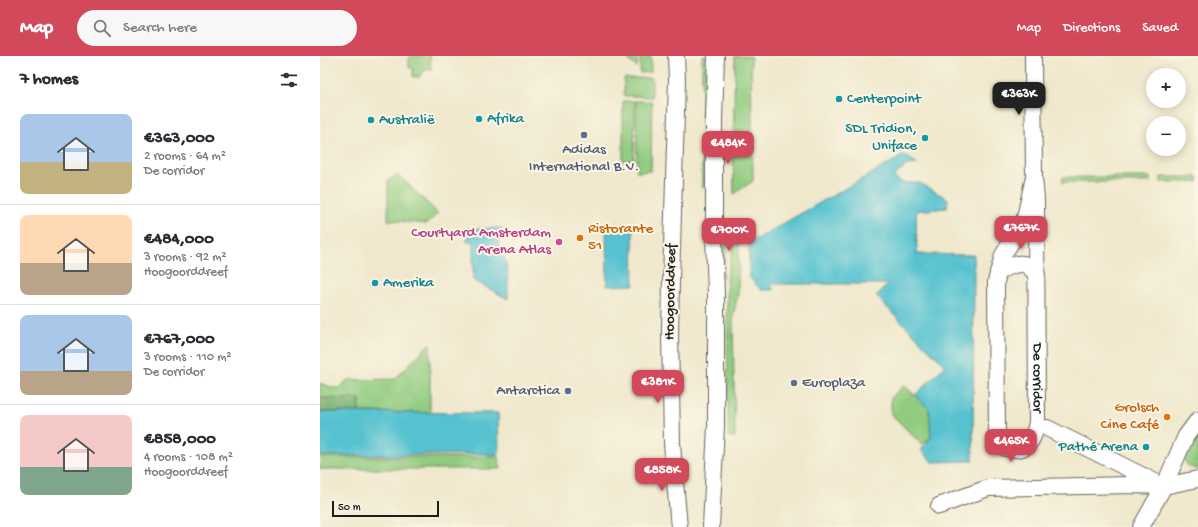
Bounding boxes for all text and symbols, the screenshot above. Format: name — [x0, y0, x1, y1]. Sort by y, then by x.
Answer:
search box — [77, 10, 357, 46]
text: Map — [20, 17, 53, 40]
icon: search — [91, 17, 113, 39]
text: Search here — [123, 19, 197, 37]
text: Map — [1017, 20, 1041, 37]
text: Directions — [1063, 20, 1120, 37]
text: Saved — [1142, 20, 1178, 37]
map controls — [1146, 68, 1186, 156]
button: + — [1146, 68, 1186, 108]
icon: filters — [278, 69, 300, 91]
text: 7 homes — [20, 70, 78, 90]
pin: €363K — [991, 82, 1047, 116]
text: €363K — [1002, 87, 1036, 102]
place label: Centerpoint — [847, 90, 923, 108]
marker: Centerpoint — [834, 94, 844, 104]
place label: Afrika — [487, 110, 525, 128]
place label: Australië — [379, 111, 435, 129]
marker: Afrika — [474, 114, 484, 124]
marker: Australië — [366, 115, 376, 125]
button: − — [1146, 116, 1186, 156]
place label: SDL Tridion, Uniface — [845, 120, 917, 155]
text: €363,000 — [144, 129, 215, 149]
icon: home — [52, 130, 100, 178]
marker: Adidas International B.V. — [579, 130, 589, 140]
pin: €484K — [700, 131, 756, 165]
marker: SDL Tridion, Uniface — [920, 133, 930, 143]
text: €484K — [711, 136, 745, 151]
place label: Adidas International B.V. — [529, 141, 639, 176]
text: 2 rooms · 64 m² — [144, 149, 226, 164]
text: De corridor — [144, 164, 204, 179]
pin: €767K — [993, 216, 1049, 250]
pin: €700K — [701, 218, 757, 252]
place label: Ristorante 51 — [588, 220, 653, 255]
text: €767K — [1003, 221, 1039, 236]
text: €700K — [711, 223, 747, 238]
place label: Courtyard Amsterdam Arena Atlas — [411, 224, 551, 259]
text: €484,000 — [144, 230, 214, 250]
icon: home — [52, 231, 100, 279]
marker: Ristorante 51 — [575, 233, 585, 243]
marker: Courtyard Amsterdam Arena Atlas — [554, 237, 564, 247]
street label: Hoogoorddreef — [661, 242, 681, 340]
text: 3 rooms · 92 m² — [144, 250, 227, 265]
text: Hoogoorddreef — [144, 265, 228, 280]
place label: Amerika — [383, 274, 434, 292]
marker: Amerika — [370, 278, 380, 288]
text: €767,000 — [144, 330, 215, 350]
icon: home — [52, 331, 100, 379]
street label: De corridor — [1028, 342, 1046, 415]
text: 3 rooms · 110 m² — [144, 350, 232, 365]
text: De corridor — [144, 365, 204, 380]
pin: €381K — [630, 370, 686, 404]
place label: Europlaza — [802, 374, 866, 392]
text: €381K — [641, 375, 675, 390]
marker: Europlaza — [789, 378, 799, 388]
place label: Antarctica — [496, 382, 561, 400]
marker: Antarctica — [563, 386, 573, 396]
place label: Grolsch Cine Café — [1100, 399, 1159, 434]
marker: Grolsch Cine Café — [1162, 412, 1172, 422]
pin: €465K — [983, 429, 1039, 463]
text: €858,000 — [144, 430, 216, 450]
icon: home — [52, 431, 100, 479]
text: €465K — [994, 434, 1028, 449]
place label: Pathé Arena — [1058, 438, 1139, 456]
marker: Pathé Arena — [1141, 442, 1151, 452]
text: 4 rooms · 108 m² — [144, 450, 233, 465]
pin: €858K — [634, 458, 690, 492]
text: €858K — [644, 463, 680, 478]
text: Hoogoorddreef — [144, 465, 228, 480]
scale bar — [332, 499, 439, 518]
text: 50 m — [338, 502, 360, 514]

